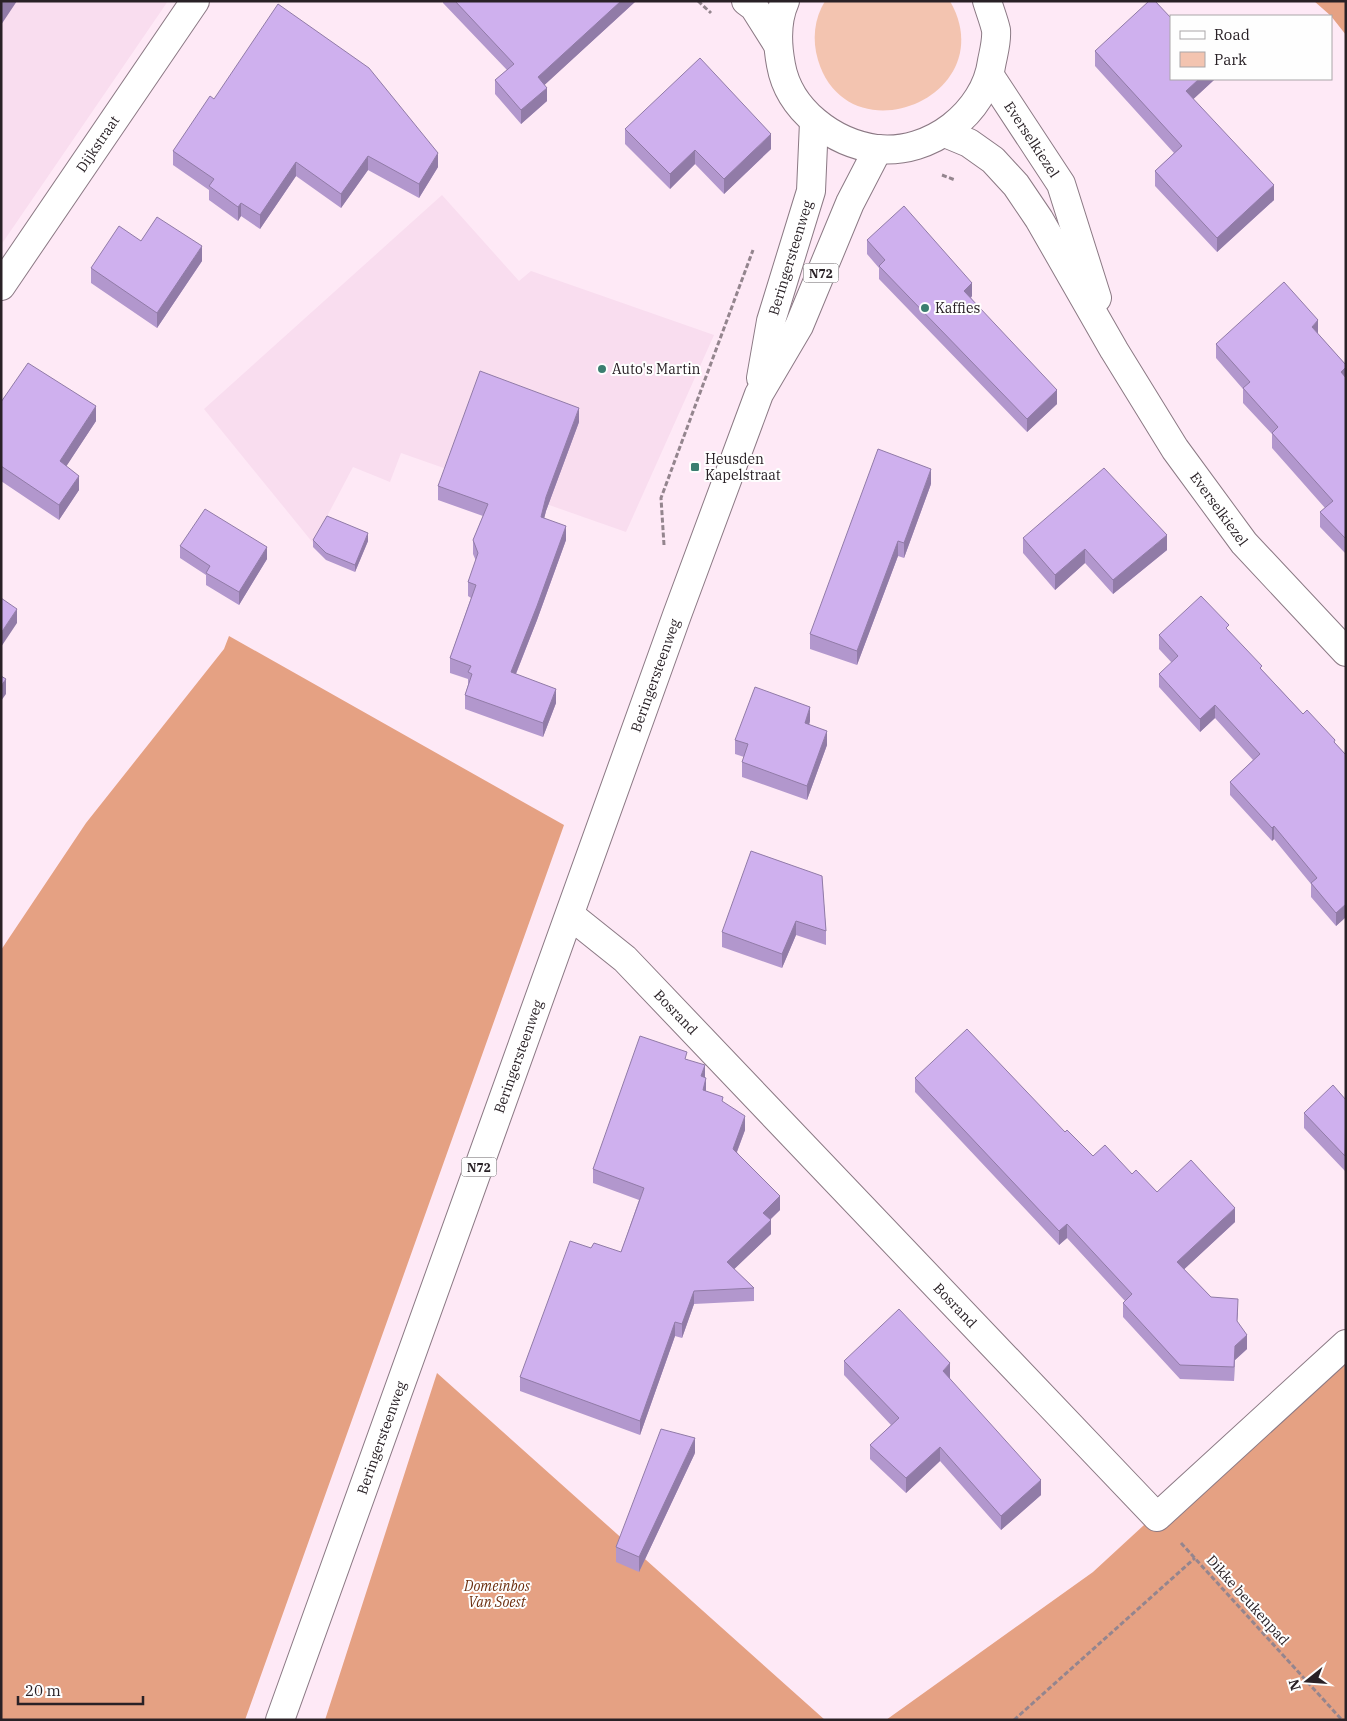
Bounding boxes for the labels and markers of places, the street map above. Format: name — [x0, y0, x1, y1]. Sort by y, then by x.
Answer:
place label: Kaffies — [935, 299, 980, 317]
marker: Kaffies — [919, 302, 931, 314]
place label: Auto's Martin — [612, 360, 701, 378]
marker: Auto's Martin — [596, 363, 608, 375]
place label: Heusden Kapelstraat — [705, 450, 781, 484]
marker: Heusden Kapelstraat — [689, 461, 701, 473]

